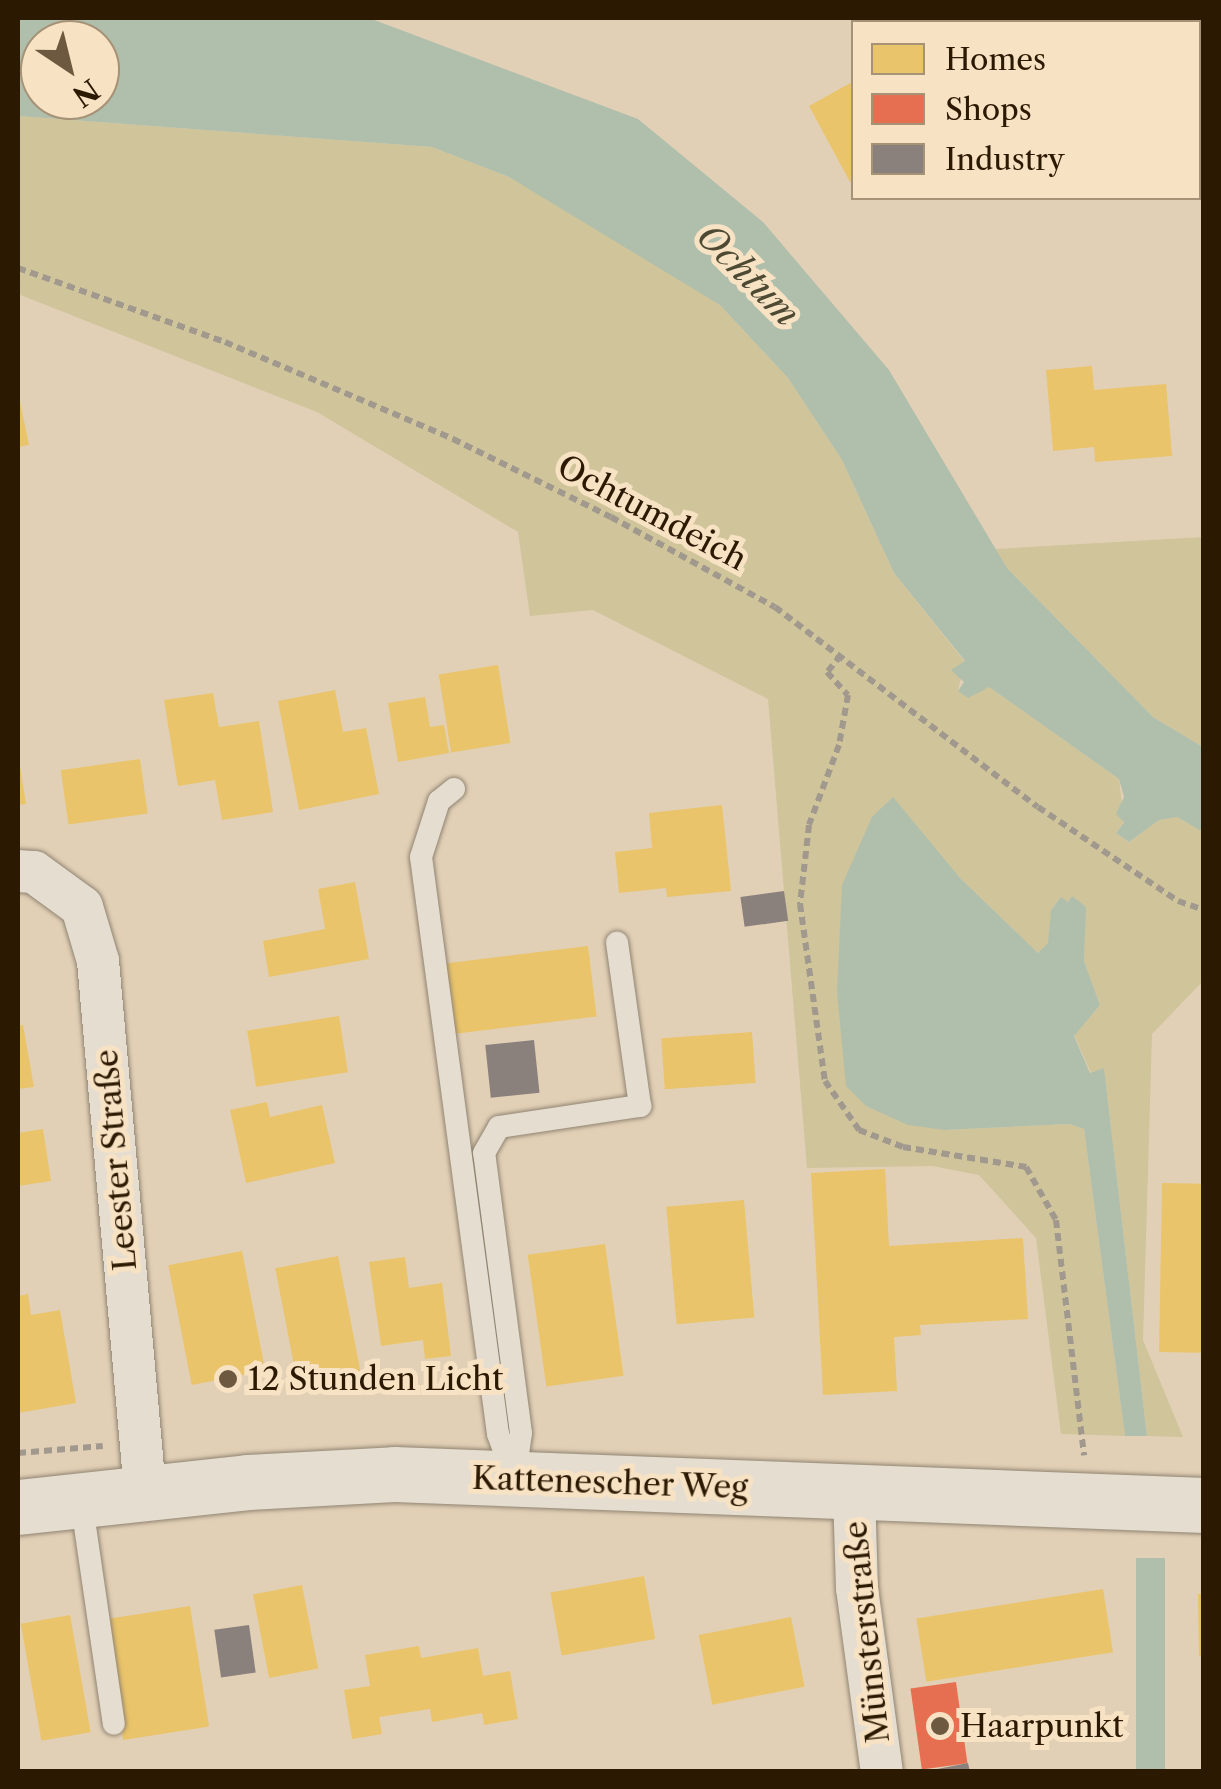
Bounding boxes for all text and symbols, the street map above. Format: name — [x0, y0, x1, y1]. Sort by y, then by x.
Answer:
north arrow — [20, 20, 120, 120]
legend — [851, 20, 1201, 200]
text: Homes — [945, 41, 1046, 78]
text: N — [66, 72, 106, 114]
text: Shops — [945, 91, 1032, 128]
text: Industry — [945, 141, 1065, 178]
water label: Ochtum — [688, 215, 808, 335]
street label: Ochtumdeich — [551, 447, 753, 579]
street label: Leester Straße — [87, 1047, 145, 1273]
place label: 12 Stunden Licht — [248, 1360, 503, 1398]
marker: 12 Stunden Licht — [217, 1368, 239, 1390]
street label: Kattenescher Weg — [470, 1459, 750, 1507]
street label: Münsterstraße — [836, 1519, 898, 1745]
place label: Haarpunkt — [960, 1707, 1123, 1745]
marker: Haarpunkt — [929, 1715, 951, 1737]

